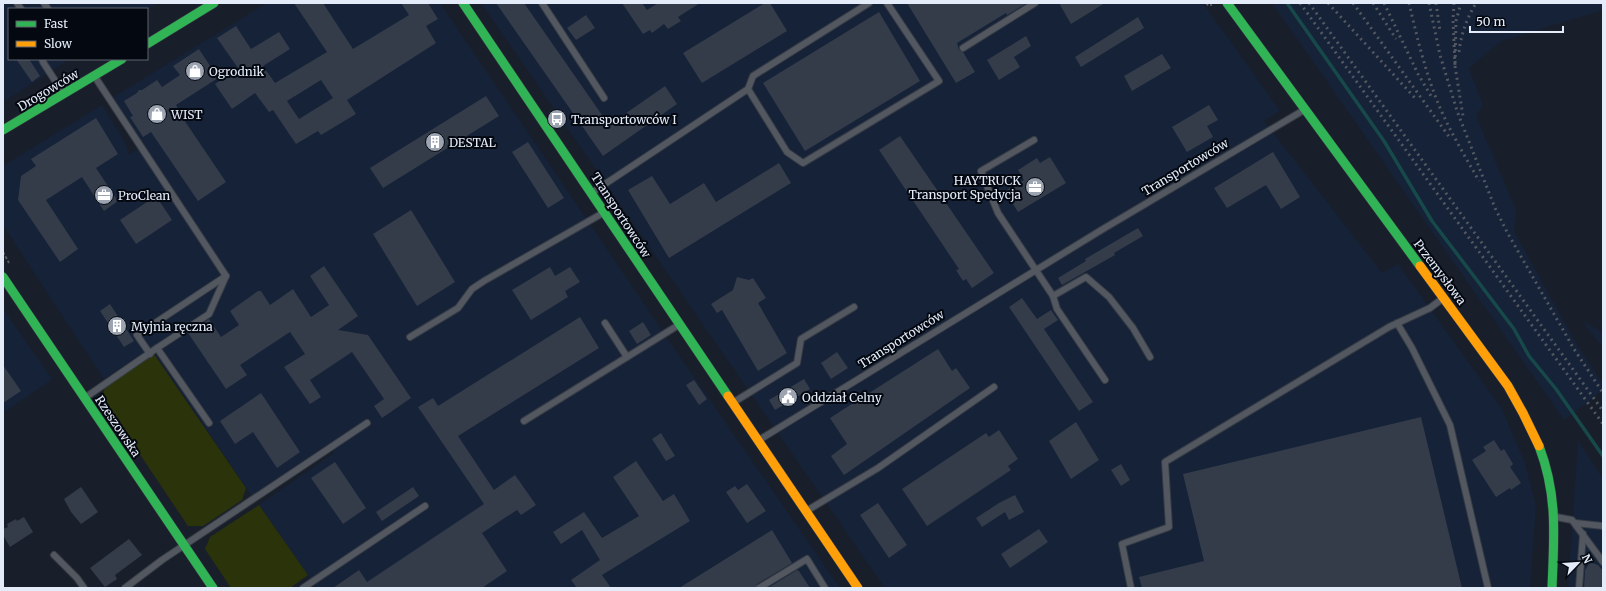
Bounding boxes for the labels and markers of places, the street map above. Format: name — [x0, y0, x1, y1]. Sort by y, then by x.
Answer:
shop icon: Ogrodnik — [184, 60, 206, 82]
place label: Ogrodnik — [209, 64, 265, 79]
shop icon: WIST — [146, 103, 168, 125]
place label: WIST — [170, 107, 203, 122]
bus stop icon: Transportowców I — [546, 108, 568, 130]
place label: Transportowców I — [571, 112, 677, 127]
building icon: DESTAL — [424, 131, 446, 153]
place label: DESTAL — [449, 135, 497, 150]
place label: HAYTRUCK Transport Spedycja — [908, 173, 1022, 202]
office icon: HAYTRUCK Transport Spedycja — [1024, 176, 1046, 198]
office icon: ProClean — [93, 184, 115, 206]
place label: ProClean — [118, 188, 170, 203]
building icon: Myjnia ręczna — [106, 315, 128, 337]
place label: Myjnia ręczna — [131, 319, 213, 334]
public building icon: Oddział Celny — [777, 386, 799, 408]
place label: Oddział Celny — [802, 390, 882, 405]

